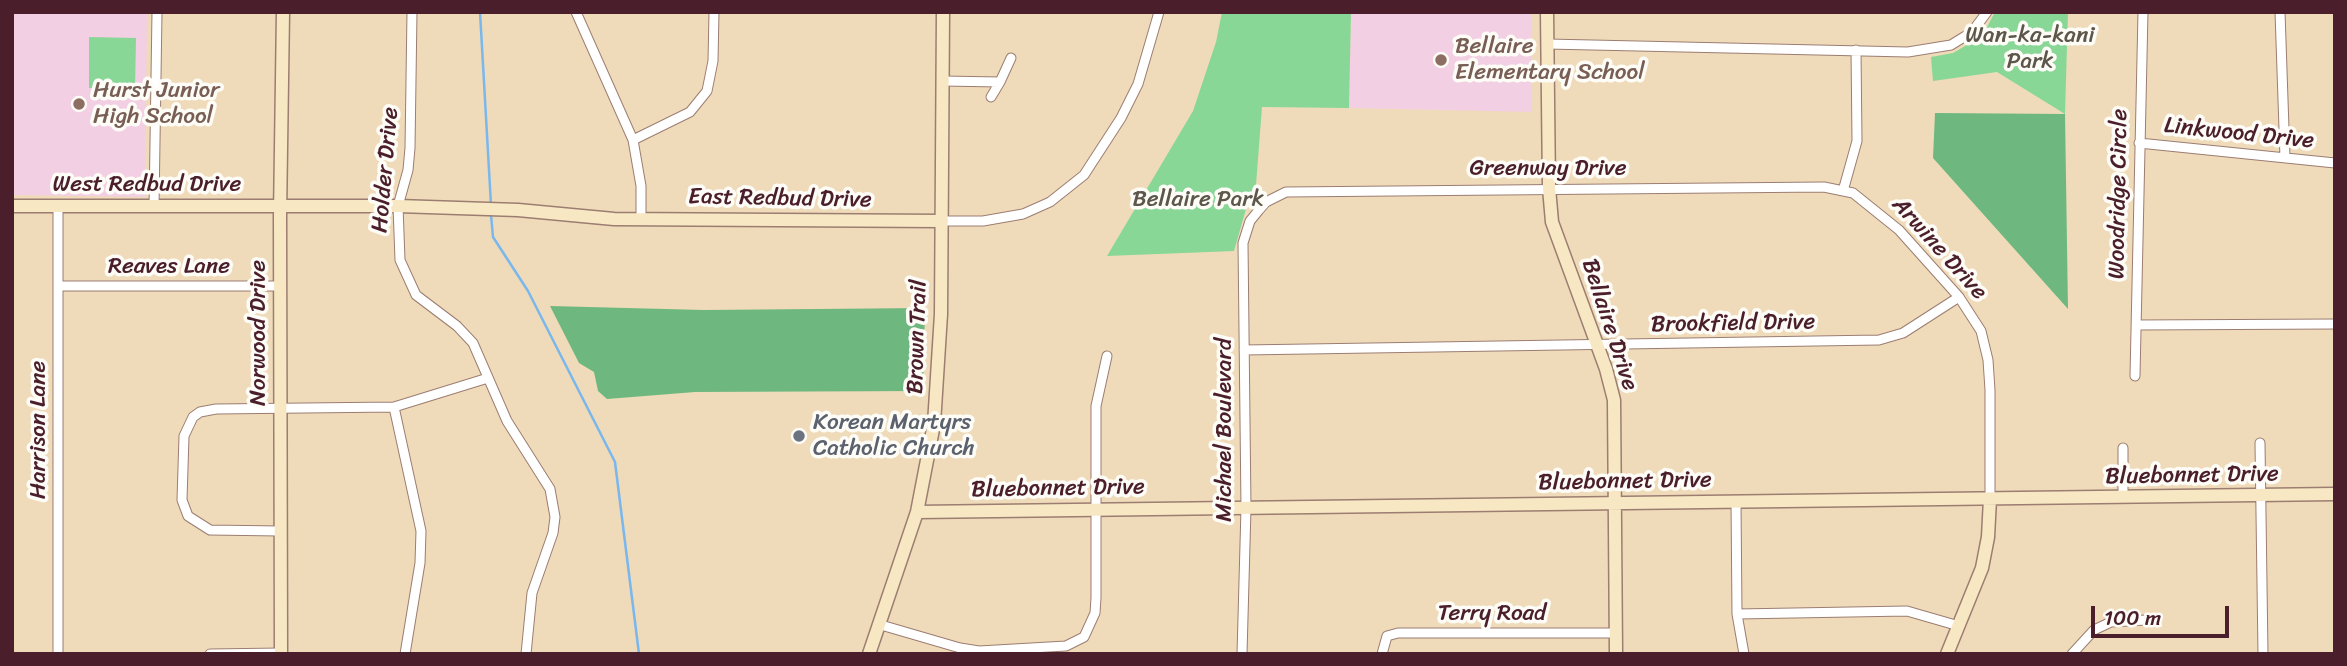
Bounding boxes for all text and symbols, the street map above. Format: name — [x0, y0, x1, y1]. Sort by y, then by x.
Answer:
park label: Wan-ka-kani Park — [1965, 22, 2095, 76]
place label: Bellaire Elementary School — [1455, 33, 1645, 87]
marker: Bellaire Elementary School — [1433, 52, 1449, 68]
place label: Hurst Junior High School — [93, 77, 220, 131]
marker: Hurst Junior High School — [71, 96, 87, 112]
street label: Holder Drive — [367, 106, 405, 234]
street label: Woodridge Circle — [2104, 109, 2134, 279]
street label: Linkwood Drive — [2163, 112, 2315, 156]
street label: Greenway Drive — [1469, 155, 1627, 183]
street label: West Redbud Drive — [53, 171, 241, 199]
street label: East Redbud Drive — [688, 184, 872, 214]
park label: Bellaire Park — [1132, 186, 1264, 214]
street label: Arwine Drive — [1886, 192, 1992, 306]
street label: Reaves Lane — [108, 253, 230, 281]
street label: Bellaire Drive — [1575, 256, 1643, 394]
street label: Norwood Drive — [245, 260, 273, 406]
street label: Brown Trail — [902, 279, 934, 395]
street label: Brookfield Drive — [1651, 309, 1815, 339]
street label: Michael Boulevard — [1211, 338, 1239, 522]
street label: Harrison Lane — [25, 361, 53, 499]
place label: Korean Martyrs Catholic Church — [813, 409, 975, 463]
marker: Korean Martyrs Catholic Church — [791, 428, 807, 444]
street label: Bluebonnet Drive — [2105, 461, 2279, 491]
street label: Bluebonnet Drive — [1538, 467, 1712, 497]
street label: Bluebonnet Drive — [971, 474, 1145, 504]
scale bar — [2095, 592, 2233, 636]
text: 100 m — [2104, 599, 2161, 637]
street label: Terry Road — [1438, 600, 1546, 628]

